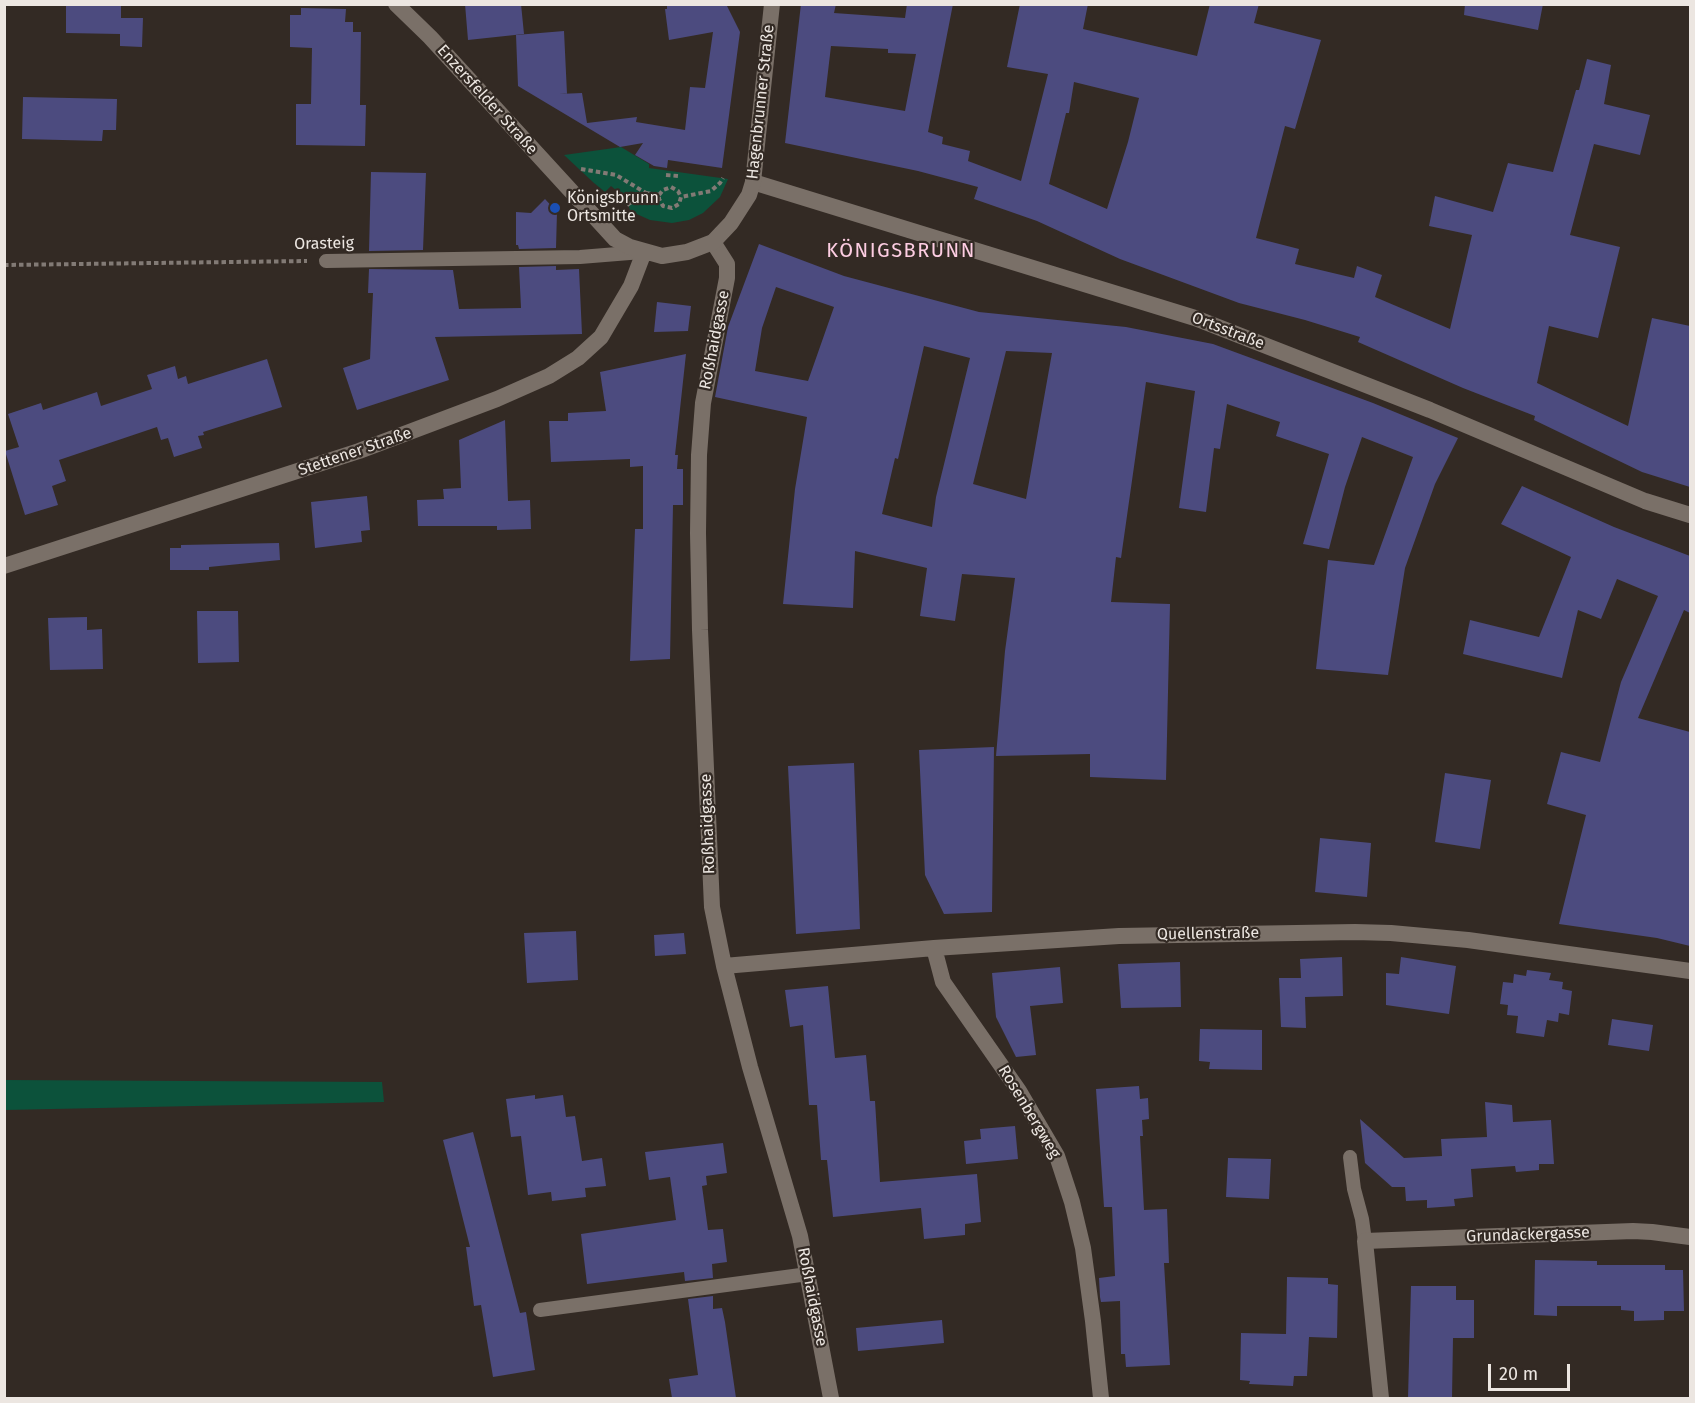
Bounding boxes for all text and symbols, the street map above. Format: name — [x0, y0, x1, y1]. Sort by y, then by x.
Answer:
street label: Hagenbrunner Straße — [743, 24, 779, 180]
street label: Enzersfelder Straße — [433, 41, 541, 159]
place label: Königsbrunn Ortsmitte — [567, 189, 659, 227]
marker: Königsbrunn Ortsmitte — [548, 201, 562, 215]
street label: Orasteig — [294, 234, 354, 254]
district label: KÖNIGSBRUNN — [826, 239, 976, 263]
street label: Roßhaidgasse — [696, 289, 734, 391]
street label: Ortsstraße — [1189, 308, 1267, 354]
street label: Stettener Straße — [296, 424, 414, 480]
street label: Roßhaidgasse — [697, 773, 719, 875]
street label: Quellenstraße — [1157, 924, 1259, 944]
street label: Rosenbergweg — [994, 1062, 1064, 1162]
street label: Grundackergasse — [1466, 1223, 1590, 1247]
street label: Roßhaidgasse — [793, 1246, 831, 1348]
scale bar — [1491, 1352, 1574, 1390]
text: 20 m — [1499, 1363, 1538, 1385]

